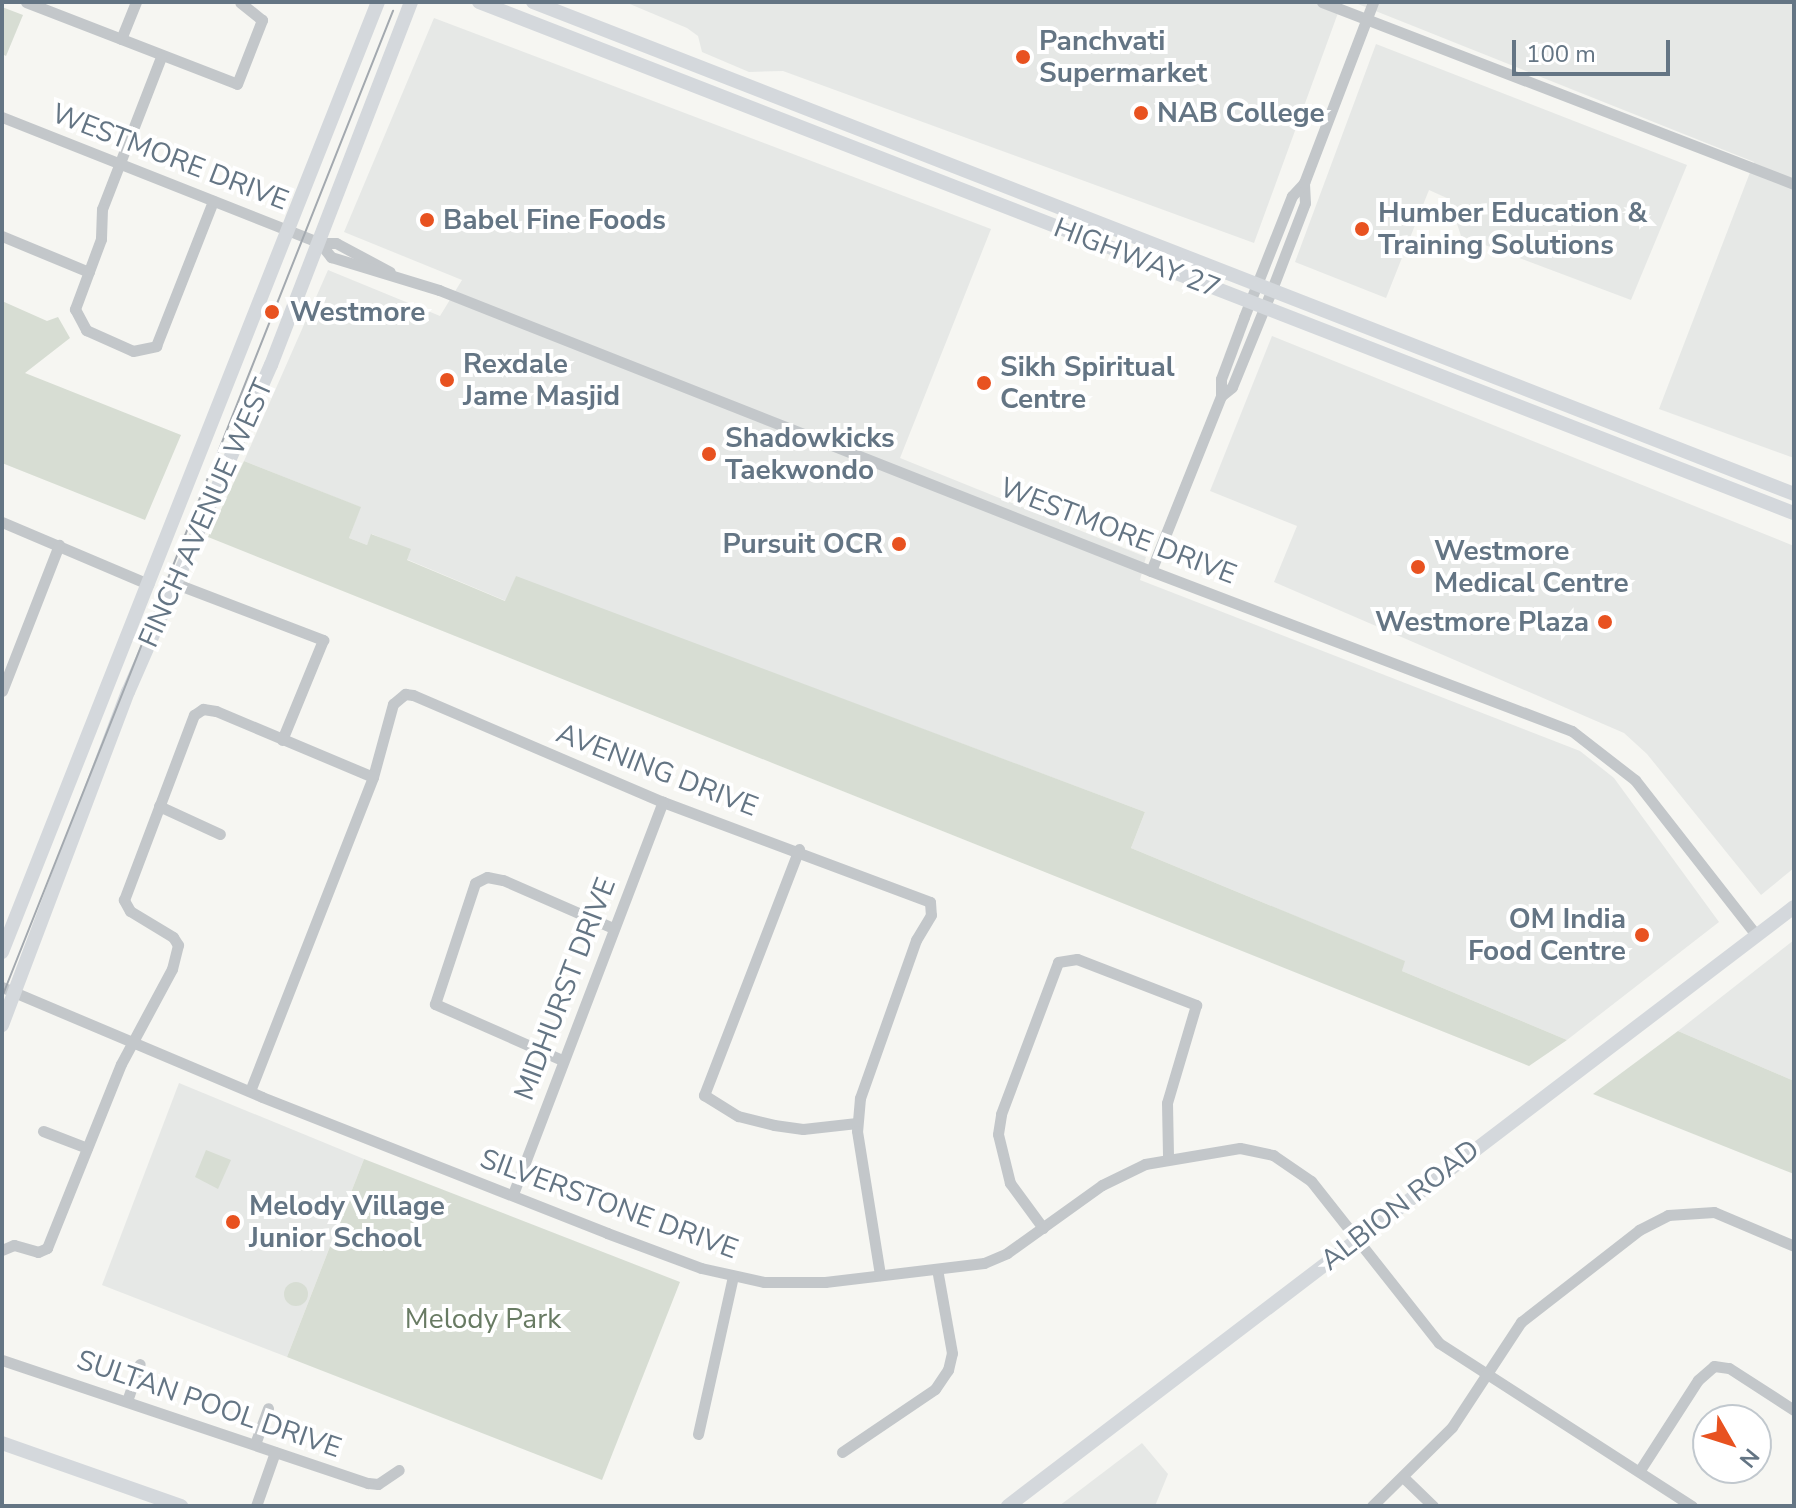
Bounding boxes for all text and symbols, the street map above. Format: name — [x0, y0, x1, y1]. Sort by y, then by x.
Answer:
place label: Panchvati Supermarket — [1039, 24, 1207, 90]
scale bar — [1516, 24, 1674, 74]
text: 100 m — [1526, 38, 1596, 70]
marker: Panchvati Supermarket — [1014, 48, 1032, 66]
street label: WESTMORE DRIVE — [47, 96, 293, 218]
place label: NAB College — [1157, 96, 1325, 130]
marker: NAB College — [1132, 104, 1150, 122]
place label: Humber Education & Training Solutions — [1378, 196, 1647, 262]
place label: Babel Fine Foods — [443, 203, 666, 237]
marker: Babel Fine Foods — [418, 211, 436, 229]
street label: HIGHWAY 27 — [1049, 211, 1225, 305]
marker: Humber Education & Training Solutions — [1353, 220, 1371, 238]
place label: Westmore — [290, 295, 425, 329]
marker: Westmore — [261, 301, 283, 323]
place label: Rexdale Jame Masjid — [463, 347, 620, 413]
place label: Sikh Spiritual Centre — [1000, 350, 1175, 416]
marker: Rexdale Jame Masjid — [438, 371, 456, 389]
street label: FINCH AVENUE WEST — [132, 374, 280, 652]
marker: Sikh Spiritual Centre — [975, 374, 993, 392]
place label: Shadowkicks Taekwondo — [725, 421, 895, 487]
marker: Shadowkicks Taekwondo — [700, 445, 718, 463]
street label: WESTMORE DRIVE — [995, 470, 1241, 592]
place label: Pursuit OCR — [722, 527, 883, 561]
place label: Westmore Medical Centre — [1434, 534, 1629, 600]
marker: Pursuit OCR — [890, 535, 908, 553]
marker: Westmore Medical Centre — [1409, 558, 1427, 576]
place label: Westmore Plaza — [1375, 605, 1589, 639]
marker: Westmore Plaza — [1596, 613, 1614, 631]
street label: AVENING DRIVE — [552, 716, 762, 824]
street label: MIDHURST DRIVE — [507, 873, 623, 1105]
place label: OM India Food Centre — [1468, 902, 1626, 968]
marker: OM India Food Centre — [1633, 926, 1651, 944]
street label: ALBION ROAD — [1314, 1133, 1486, 1277]
street label: SILVERSTONE DRIVE — [476, 1142, 742, 1266]
place label: Melody Village Junior School — [249, 1189, 445, 1255]
marker: Melody Village Junior School — [224, 1213, 242, 1231]
park label: Melody Park — [405, 1302, 561, 1336]
street label: SULTAN POOL DRIVE — [72, 1343, 346, 1465]
north arrow — [1692, 1404, 1772, 1484]
text: N — [1732, 1442, 1766, 1474]

